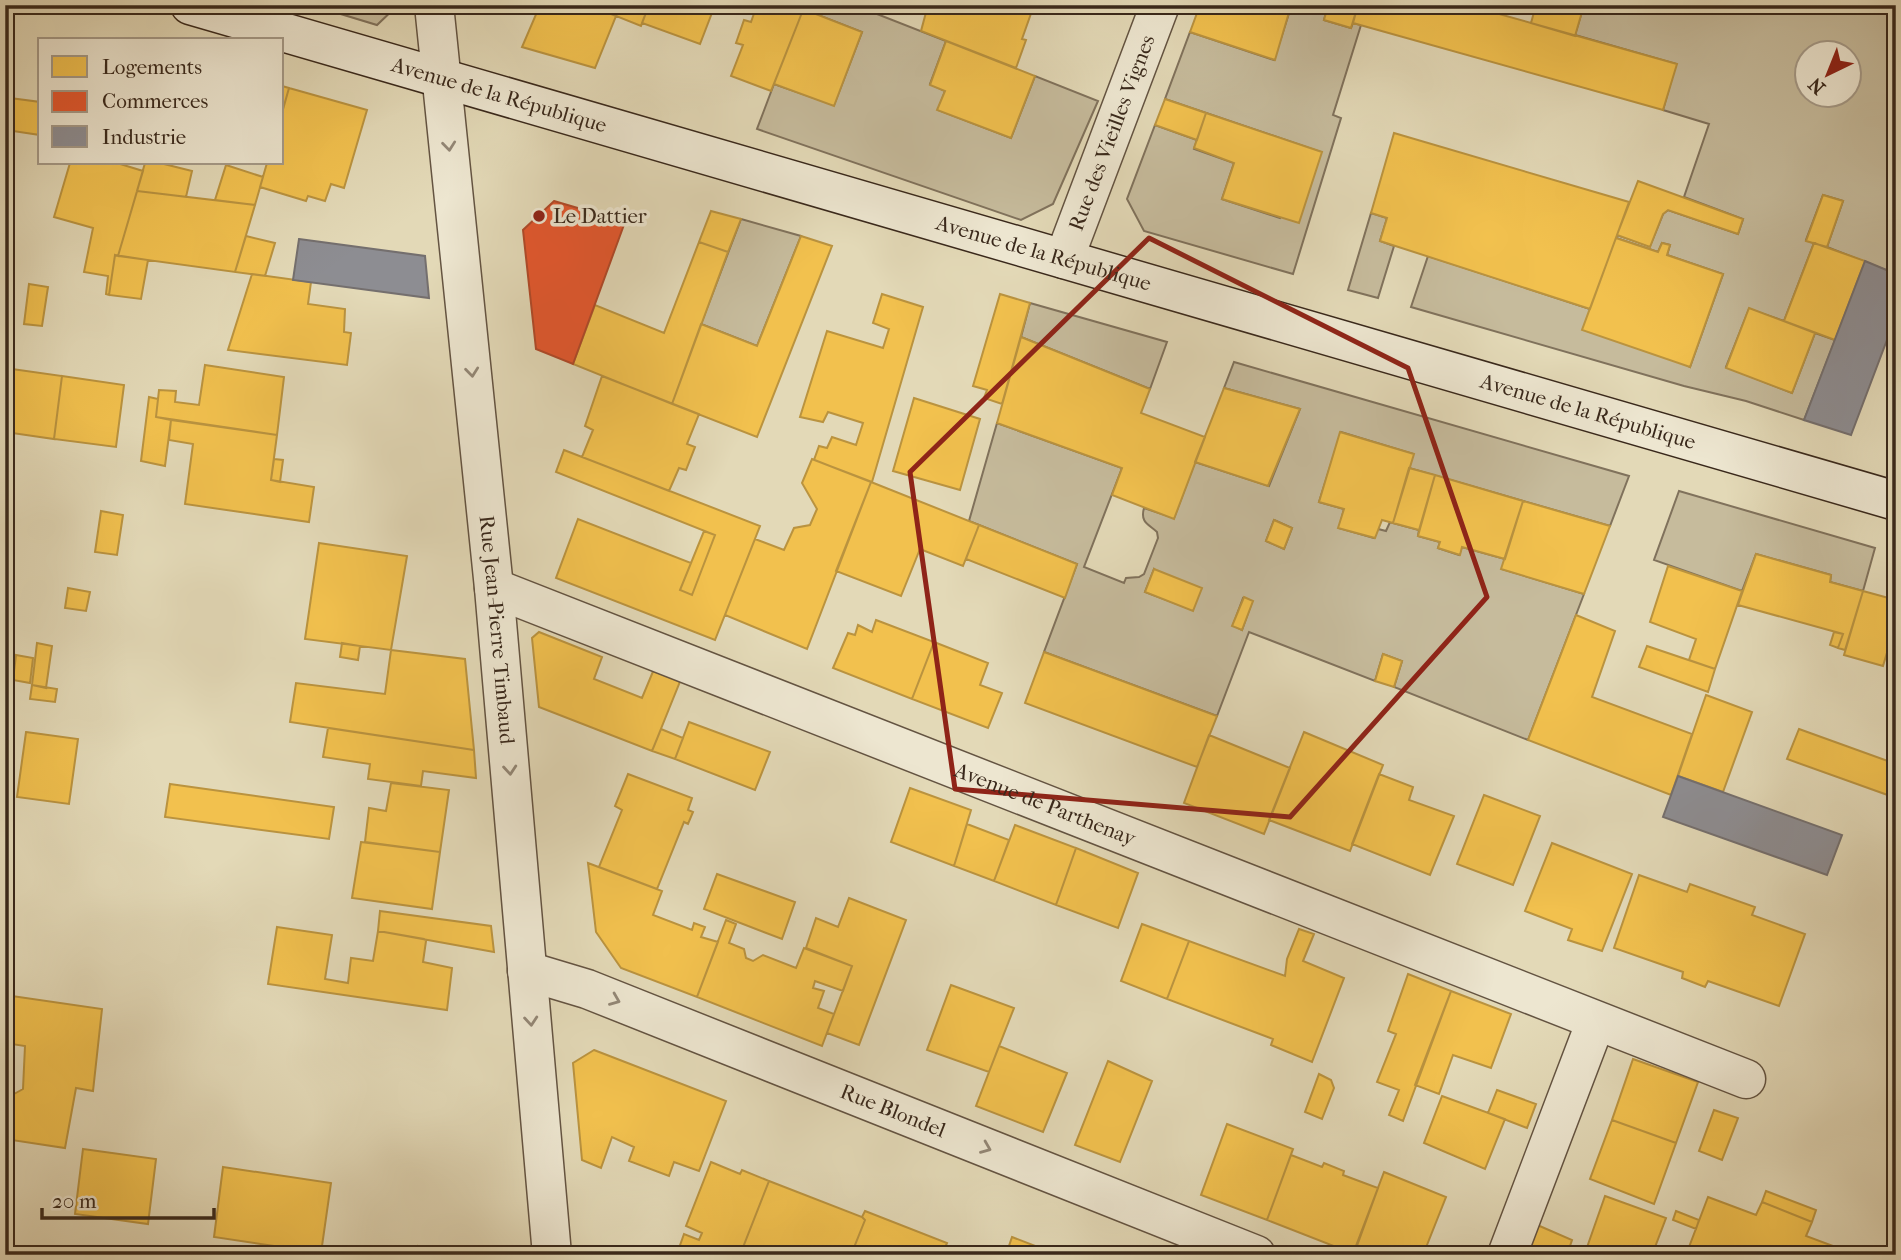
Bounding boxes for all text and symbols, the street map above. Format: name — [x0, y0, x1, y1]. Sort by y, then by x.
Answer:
street label: Rue des Vieilles Vignes — [1064, 31, 1160, 234]
legend — [38, 38, 284, 164]
north arrow — [1792, 38, 1862, 108]
street label: Avenue de la République — [388, 52, 610, 138]
text: Logements — [102, 55, 202, 79]
text: N — [1804, 72, 1830, 99]
text: Commerces — [102, 89, 208, 113]
text: Industrie — [102, 125, 186, 149]
one-way arrow — [441, 141, 456, 152]
place label: Le Dattier — [553, 204, 647, 228]
marker: Le Dattier — [531, 208, 547, 224]
street label: Avenue de la République — [932, 210, 1154, 296]
one-way arrow — [465, 367, 480, 378]
street label: Avenue de la République — [1477, 369, 1698, 454]
street label: Rue Jean-Pierre Timbaud — [475, 514, 520, 746]
street label: Avenue de Parthenay — [950, 757, 1140, 851]
one-way arrow — [502, 764, 517, 775]
one-way arrow — [608, 992, 620, 1006]
one-way arrow — [523, 1016, 538, 1027]
street label: Rue Blondel — [837, 1079, 949, 1142]
one-way arrow — [979, 1139, 991, 1153]
scale bar — [42, 1176, 214, 1220]
text: 20 m — [52, 1189, 97, 1213]

